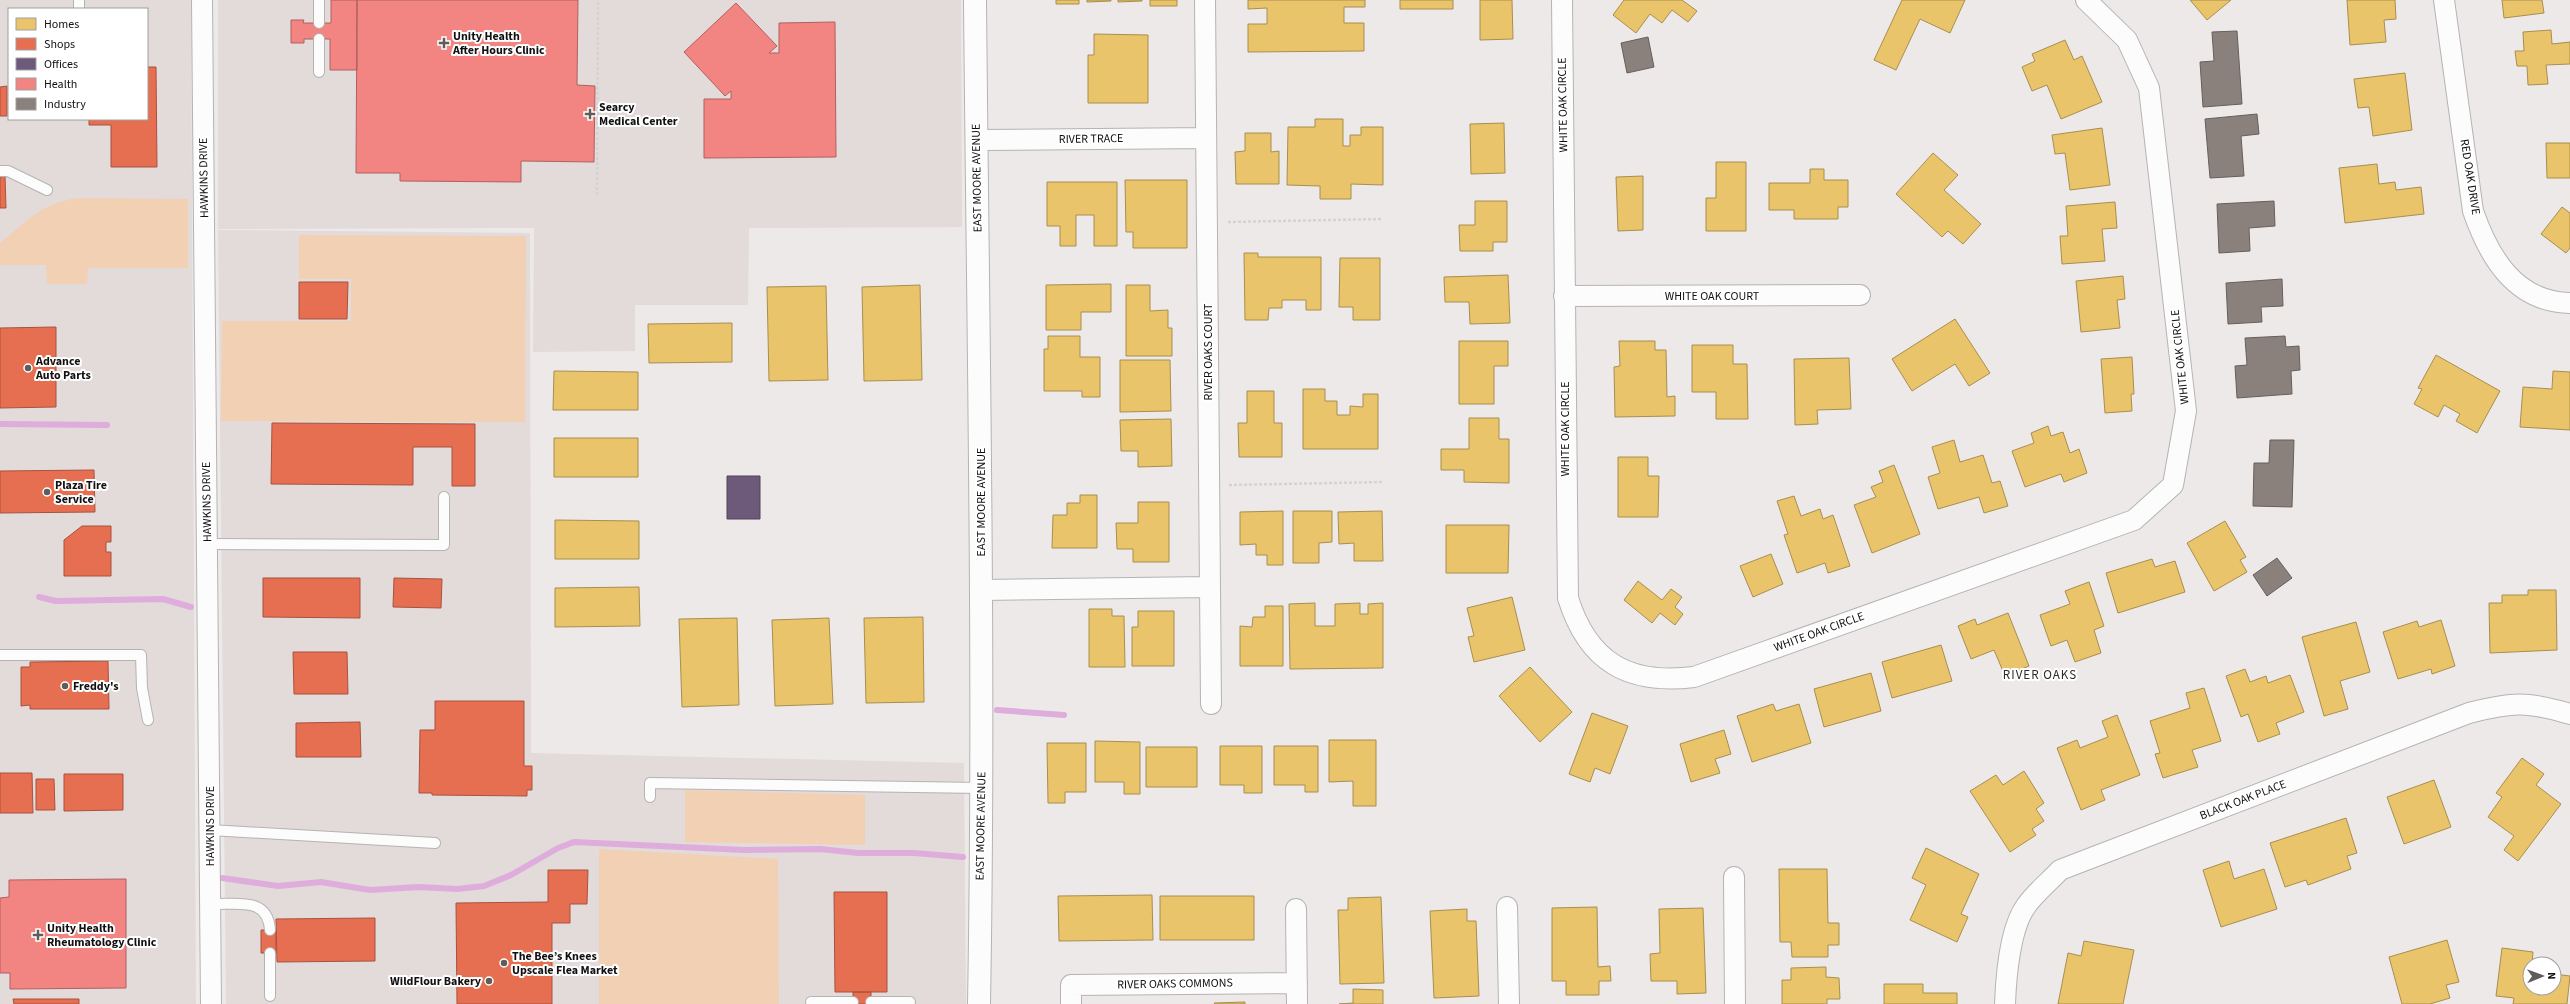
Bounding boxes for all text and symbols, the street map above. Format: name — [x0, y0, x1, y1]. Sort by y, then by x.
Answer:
legend — [8, 8, 148, 120]
text: Homes — [44, 16, 79, 33]
place label: Unity Health After Hours Clinic — [452, 28, 545, 59]
text: Shops — [44, 36, 75, 53]
marker: Unity Health After Hours Clinic — [438, 37, 450, 49]
text: Offices — [44, 56, 78, 73]
street label: WHITE OAK CIRCLE — [1554, 57, 1572, 153]
text: Health — [44, 76, 77, 93]
text: Industry — [44, 96, 86, 113]
place label: Searcy Medical Center — [599, 99, 678, 130]
marker: Searcy Medical Center — [584, 108, 596, 120]
street label: EAST MOORE AVENUE — [968, 123, 986, 233]
street label: RIVER TRACE — [1059, 130, 1123, 148]
street label: HAWKINS DRIVE — [195, 138, 213, 218]
street label: RED OAK DRIVE — [2456, 138, 2484, 216]
street label: WHITE OAK COURT — [1665, 288, 1760, 305]
street label: RIVER OAKS COURT — [1200, 303, 1217, 401]
street label: WHITE OAK CIRCLE — [2167, 309, 2193, 405]
place label: Advance Auto Parts — [35, 353, 91, 384]
marker: Advance Auto Parts — [23, 363, 33, 373]
street label: WHITE OAK CIRCLE — [1557, 381, 1574, 477]
street label: EAST MOORE AVENUE — [973, 448, 990, 556]
street label: HAWKINS DRIVE — [198, 462, 216, 542]
place label: Plaza Tire Service — [55, 477, 107, 508]
marker: Plaza Tire Service — [42, 487, 52, 497]
street label: WHITE OAK CIRCLE — [1771, 608, 1867, 656]
district label: RIVER OAKS — [2003, 666, 2077, 684]
place label: Freddy's — [73, 678, 119, 695]
marker: Freddy's — [60, 681, 70, 691]
street label: EAST MOORE AVENUE — [972, 771, 990, 881]
street label: BLACK OAK PLACE — [2197, 776, 2289, 824]
street label: HAWKINS DRIVE — [202, 786, 219, 866]
place label: Unity Health Rheumatology Clinic — [47, 920, 157, 951]
marker: Unity Health Rheumatology Clinic — [32, 929, 44, 941]
place label: The Bee’s Knees Upscale Flea Market — [512, 948, 618, 979]
north arrow — [2522, 956, 2562, 996]
marker: The Bee’s Knees Upscale Flea Market — [499, 958, 509, 968]
text: N — [2544, 972, 2559, 980]
place label: WildFlour Bakery — [390, 973, 482, 990]
street label: RIVER OAKS COMMONS — [1117, 974, 1233, 994]
marker: WildFlour Bakery — [484, 976, 494, 986]

